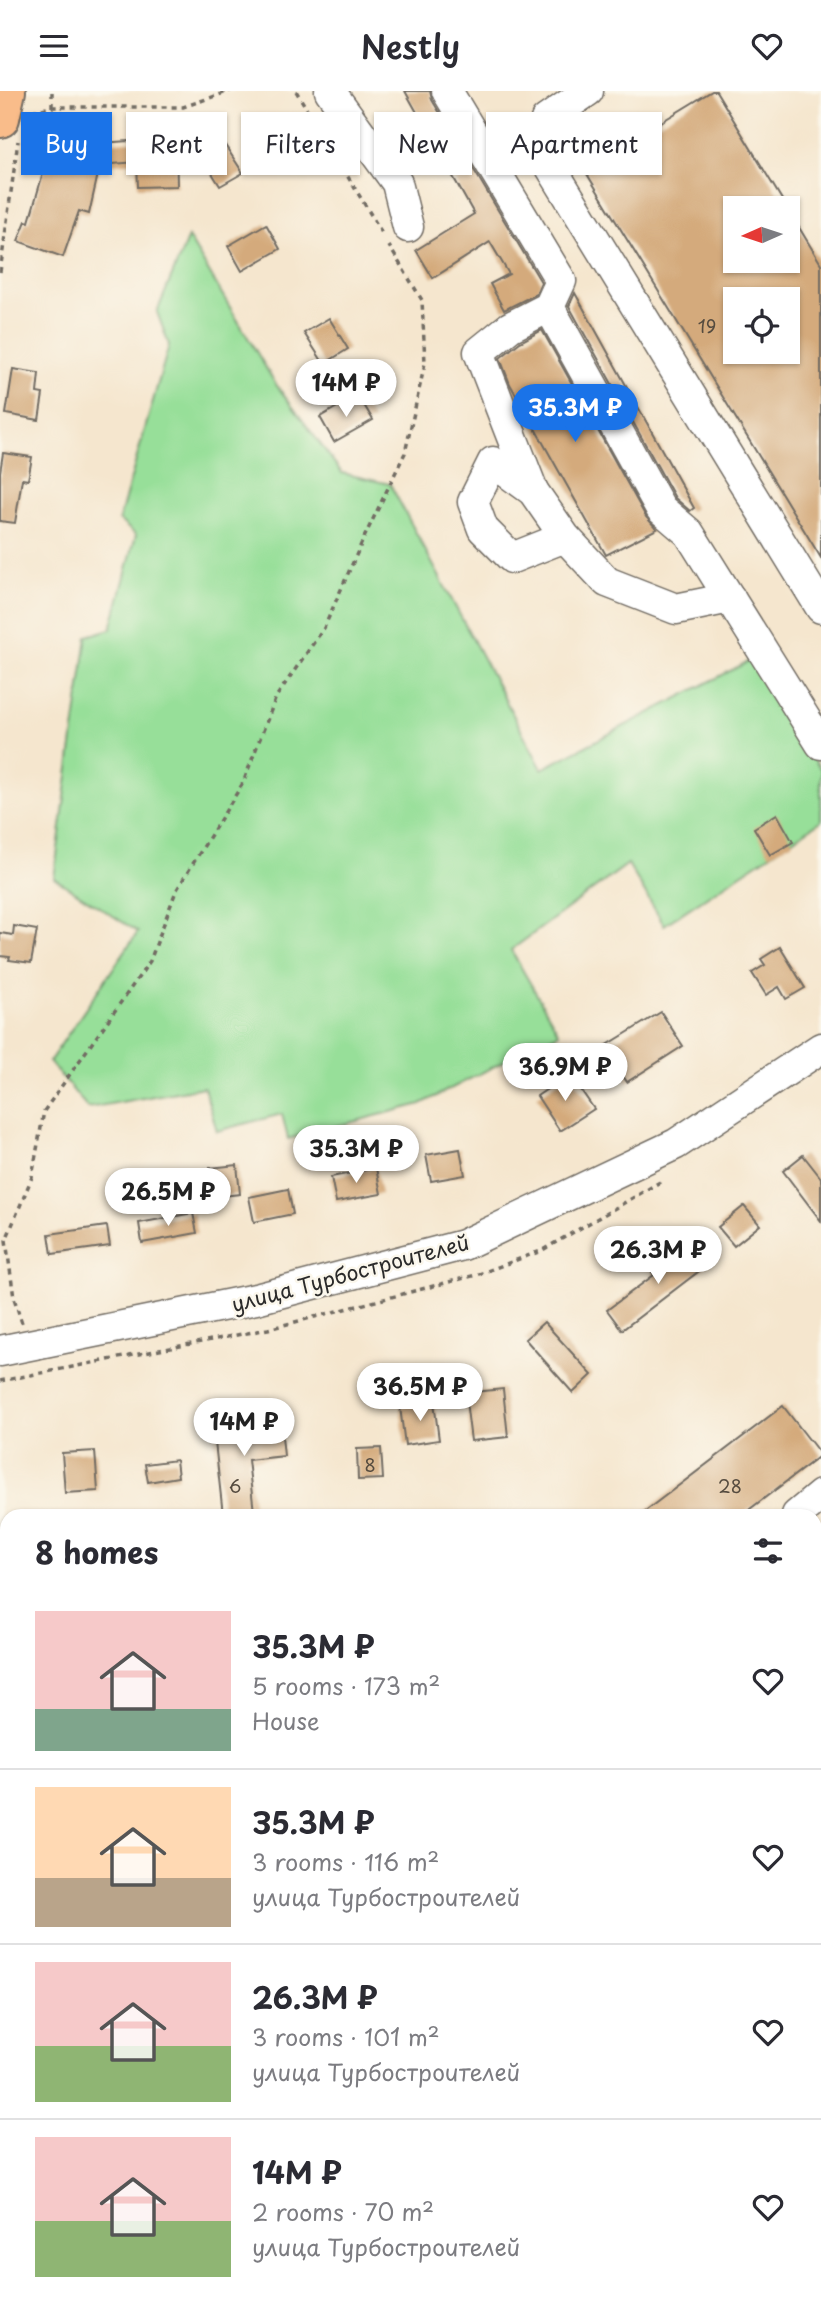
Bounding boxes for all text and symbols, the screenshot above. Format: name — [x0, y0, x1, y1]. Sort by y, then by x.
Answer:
text: Nestly — [361, 22, 460, 70]
icon: menu — [35, 27, 73, 65]
icon: heart — [748, 27, 786, 65]
chip: Buy — [21, 112, 112, 175]
chip: Rent — [126, 112, 227, 175]
chip: Filters — [241, 112, 360, 175]
chip: New — [374, 112, 472, 175]
chip: Apartment — [486, 112, 662, 175]
north arrow — [723, 196, 800, 273]
map controls — [723, 196, 800, 364]
button: locate — [723, 287, 800, 364]
house number: 19 — [698, 312, 716, 339]
pin: 14M ₽ — [297, 359, 395, 419]
text: 14M ₽ — [312, 364, 380, 399]
pin: 35.3M ₽ — [510, 385, 640, 444]
text: 35.3M ₽ — [528, 389, 622, 424]
pin: 36.9M ₽ — [500, 1044, 630, 1103]
text: 36.9M ₽ — [519, 1048, 611, 1083]
pin: 35.3M ₽ — [291, 1125, 421, 1185]
text: 35.3M ₽ — [309, 1130, 403, 1165]
pin: 26.5M ₽ — [103, 1169, 233, 1228]
text: 26.5M ₽ — [121, 1173, 215, 1208]
street label: улица Турбостроителей — [228, 1225, 472, 1319]
pin: 26.3M ₽ — [593, 1227, 723, 1286]
text: 26.3M ₽ — [610, 1231, 706, 1266]
pin: 36.5M ₽ — [355, 1363, 485, 1423]
text: 36.5M ₽ — [373, 1368, 467, 1403]
pin: 14M ₽ — [195, 1399, 293, 1458]
text: 14M ₽ — [210, 1403, 278, 1438]
house number: 8 — [364, 1451, 376, 1478]
house number: 6 — [229, 1472, 241, 1499]
house number: 28 — [718, 1472, 742, 1499]
text: 8 homes — [35, 1529, 158, 1574]
icon: filters — [749, 1532, 787, 1570]
text: 35.3M ₽ — [252, 1623, 375, 1668]
icon: home — [91, 1639, 175, 1723]
icon: heart — [749, 1662, 787, 1700]
text: 5 rooms · 173 m² — [252, 1668, 440, 1703]
text: House — [252, 1703, 319, 1738]
text: 35.3M ₽ — [252, 1799, 375, 1844]
icon: home — [91, 1815, 175, 1899]
icon: heart — [749, 1838, 787, 1876]
text: 3 rooms · 116 m² — [252, 1844, 439, 1879]
text: улица Турбостроителей — [252, 1879, 520, 1914]
text: 26.3M ₽ — [252, 1974, 378, 2019]
icon: home — [91, 1990, 175, 2074]
icon: heart — [749, 2013, 787, 2051]
text: 3 rooms · 101 m² — [252, 2019, 440, 2054]
text: улица Турбостроителей — [252, 2054, 520, 2089]
text: 14M ₽ — [252, 2149, 342, 2194]
icon: home — [91, 2165, 175, 2249]
icon: heart — [749, 2188, 787, 2226]
text: 2 rooms · 70 m² — [252, 2194, 434, 2229]
text: улица Турбостроителей — [252, 2229, 520, 2264]

